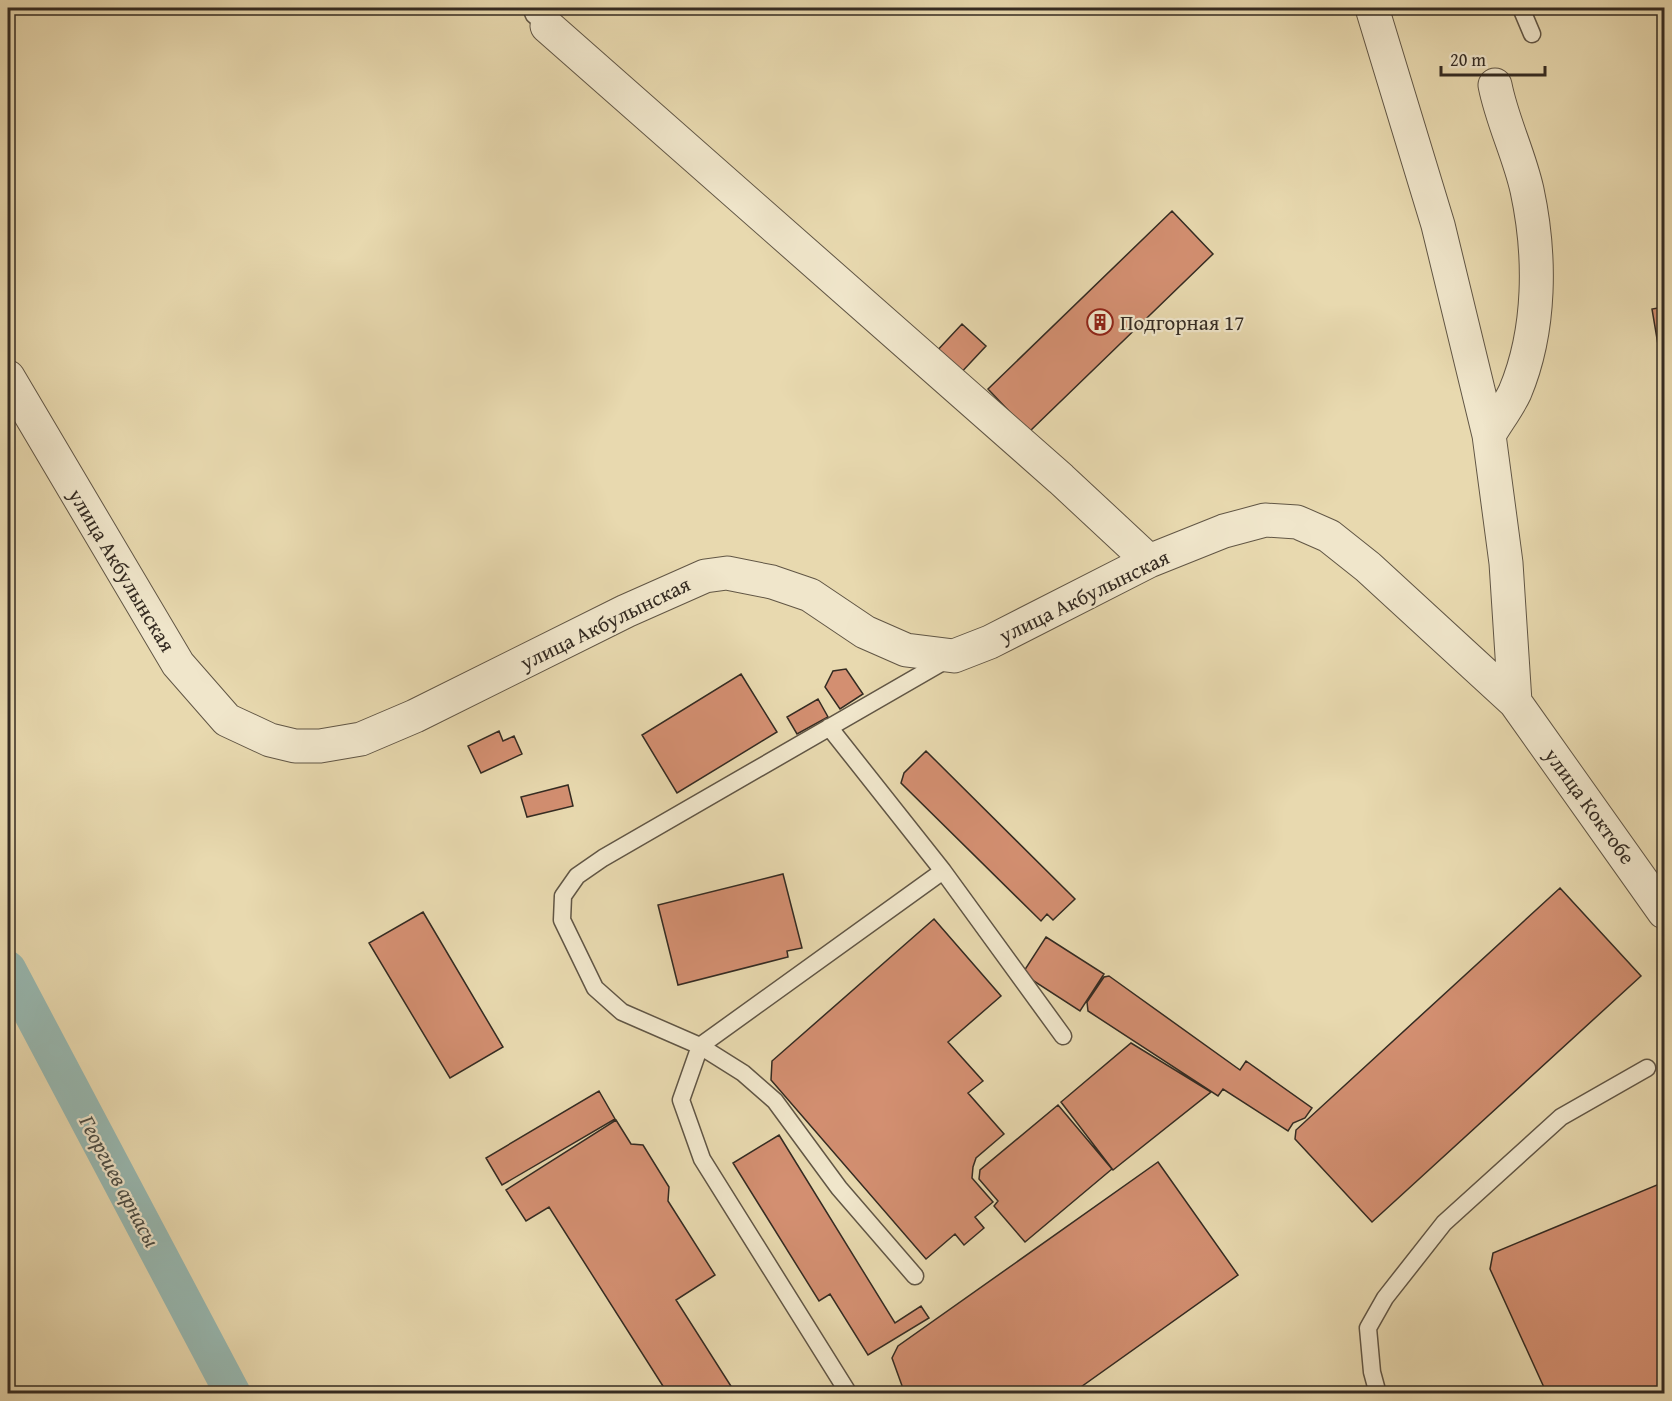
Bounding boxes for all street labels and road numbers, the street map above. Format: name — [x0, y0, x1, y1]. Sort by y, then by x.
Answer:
street label: улица Акбулынская — [60, 481, 183, 658]
street label: улица Акбулынская — [993, 541, 1175, 651]
street label: улица Акбулынская — [514, 568, 696, 678]
street label: улица Коктобе — [1536, 741, 1643, 871]

